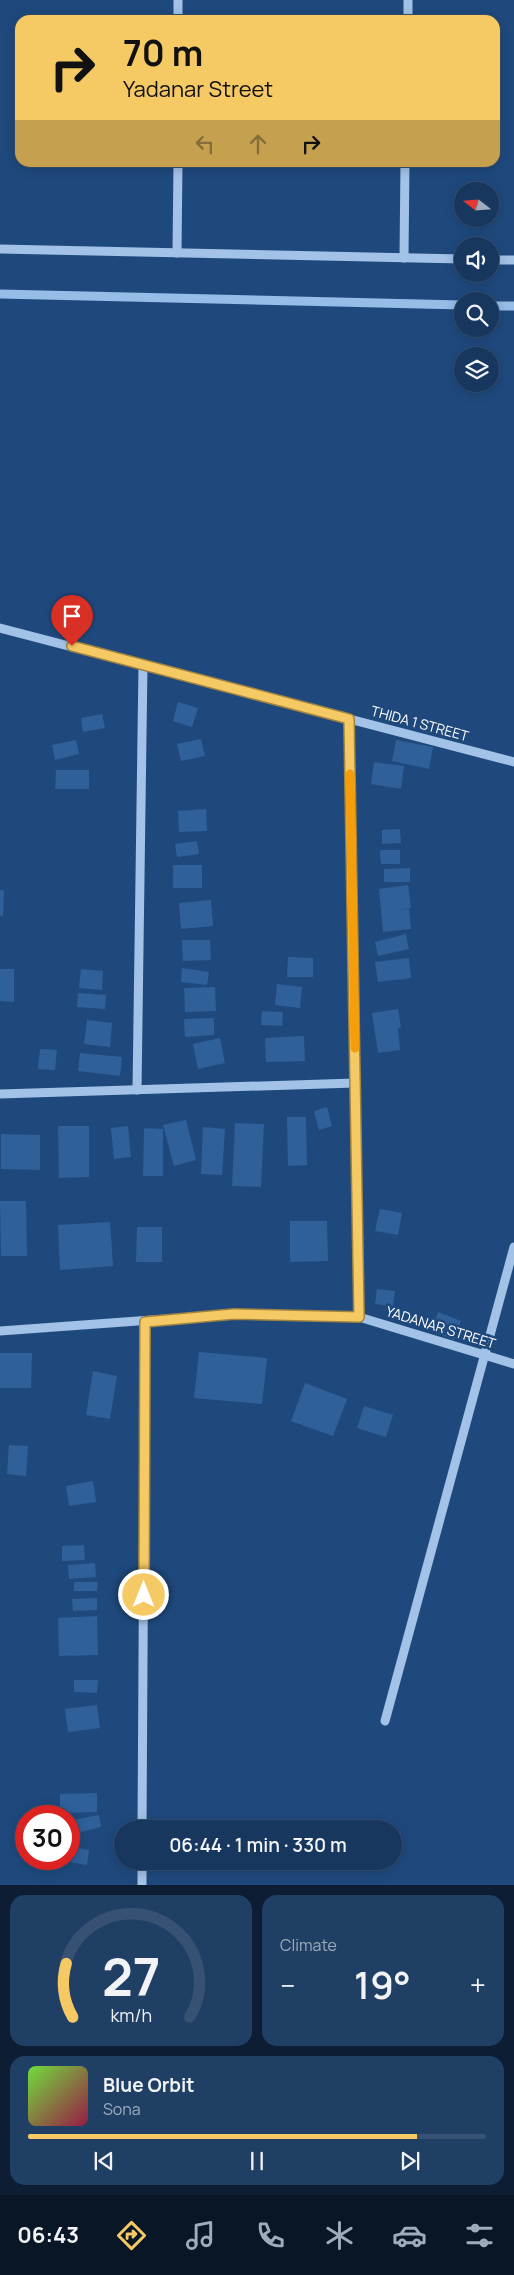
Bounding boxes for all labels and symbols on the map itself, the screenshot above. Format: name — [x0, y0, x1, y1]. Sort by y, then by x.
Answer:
north arrow — [454, 182, 499, 228]
pin — [51, 595, 93, 646]
street label: THIDA 1 STREET — [369, 701, 472, 745]
street label: YADANAR STREET — [384, 1301, 499, 1353]
position arrow — [117, 1568, 169, 1620]
speed limit sign: 30 — [15, 1805, 80, 1870]

